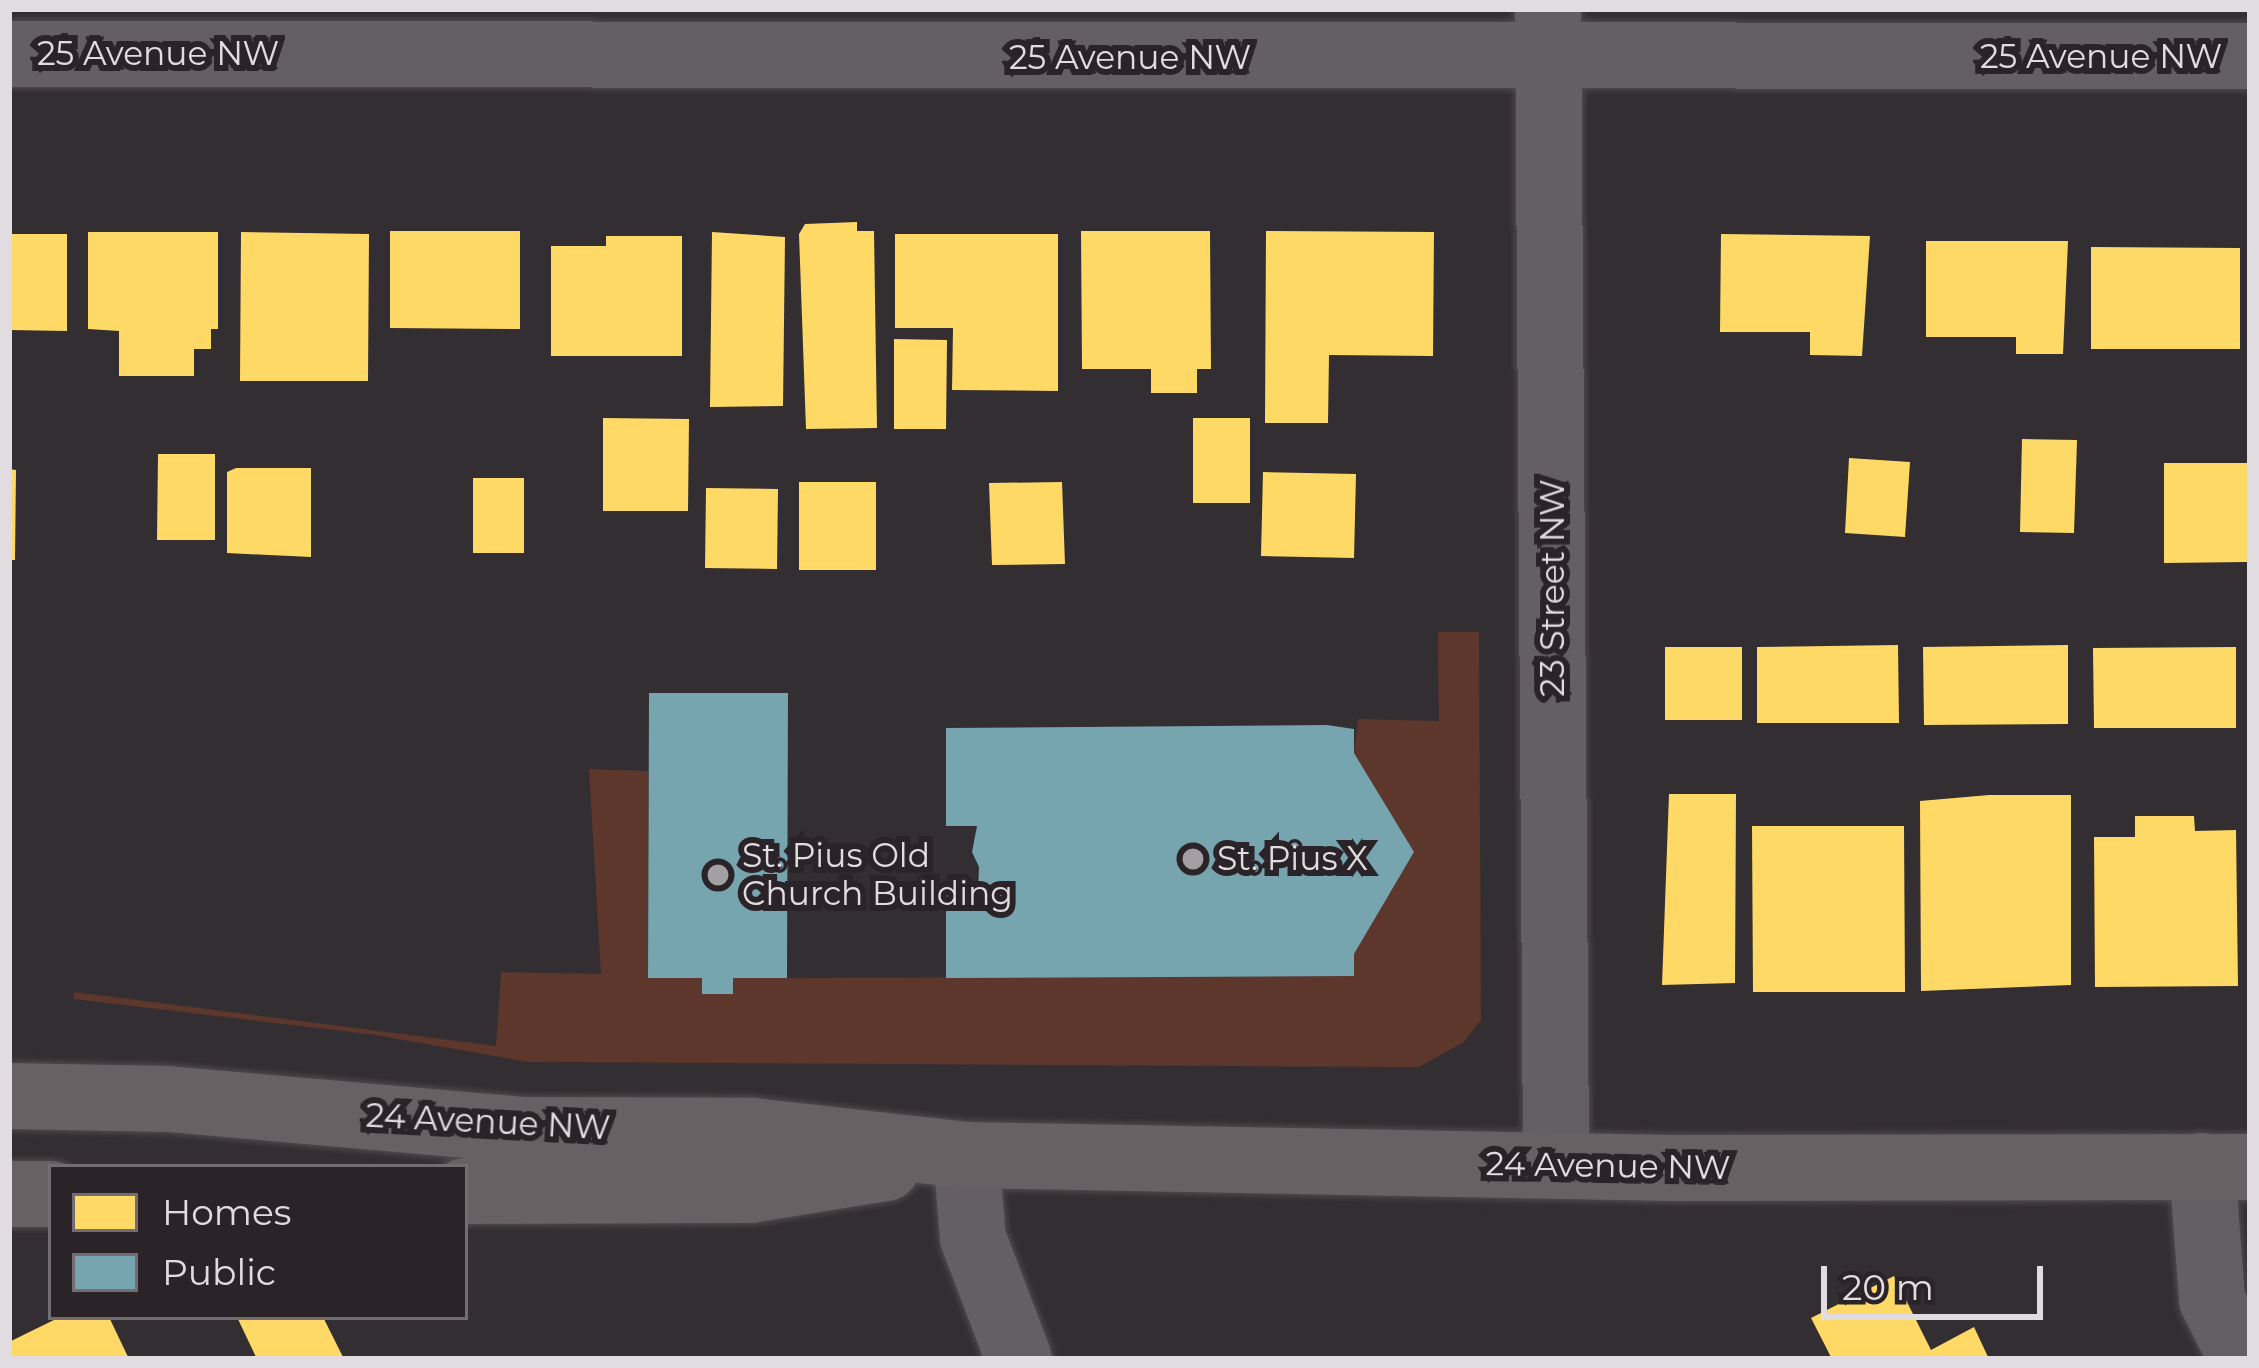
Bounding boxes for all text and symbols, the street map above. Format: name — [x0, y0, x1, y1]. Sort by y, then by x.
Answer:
street label: 25 Avenue NW — [37, 34, 279, 74]
street label: 25 Avenue NW — [1980, 37, 2222, 77]
street label: 25 Avenue NW — [1009, 38, 1251, 78]
street label: 23 Street NW — [1533, 479, 1573, 697]
place label: St. Pius Old Church Building — [742, 836, 1013, 914]
place label: St. Pius X — [1217, 839, 1368, 879]
marker: St. Pius X — [1180, 846, 1206, 872]
marker: St. Pius Old Church Building — [705, 862, 731, 888]
street label: 24 Avenue NW — [365, 1096, 611, 1148]
street label: 24 Avenue NW — [1485, 1144, 1731, 1188]
legend — [48, 1164, 468, 1320]
text: Homes — [162, 1190, 291, 1234]
scale bar — [1827, 1242, 2049, 1316]
text: Public — [162, 1250, 276, 1294]
text: 20 m — [1842, 1265, 1934, 1309]

